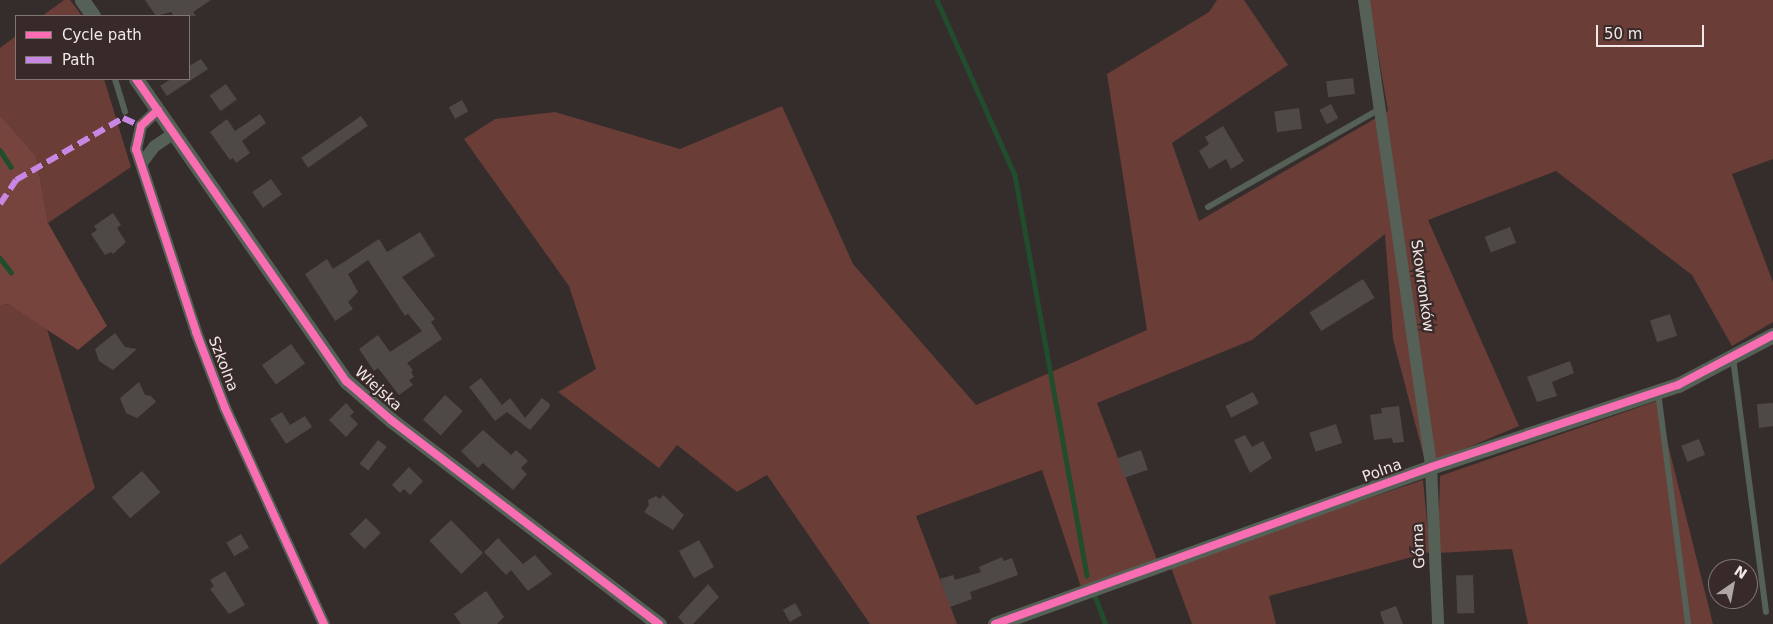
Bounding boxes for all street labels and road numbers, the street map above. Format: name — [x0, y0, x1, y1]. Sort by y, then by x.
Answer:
street label: Skowronków — [1407, 239, 1437, 333]
street label: Szkolna — [204, 334, 242, 394]
street label: Wiejska — [351, 363, 405, 415]
street label: Polna — [1360, 456, 1404, 486]
street label: Górna — [1409, 523, 1429, 569]

